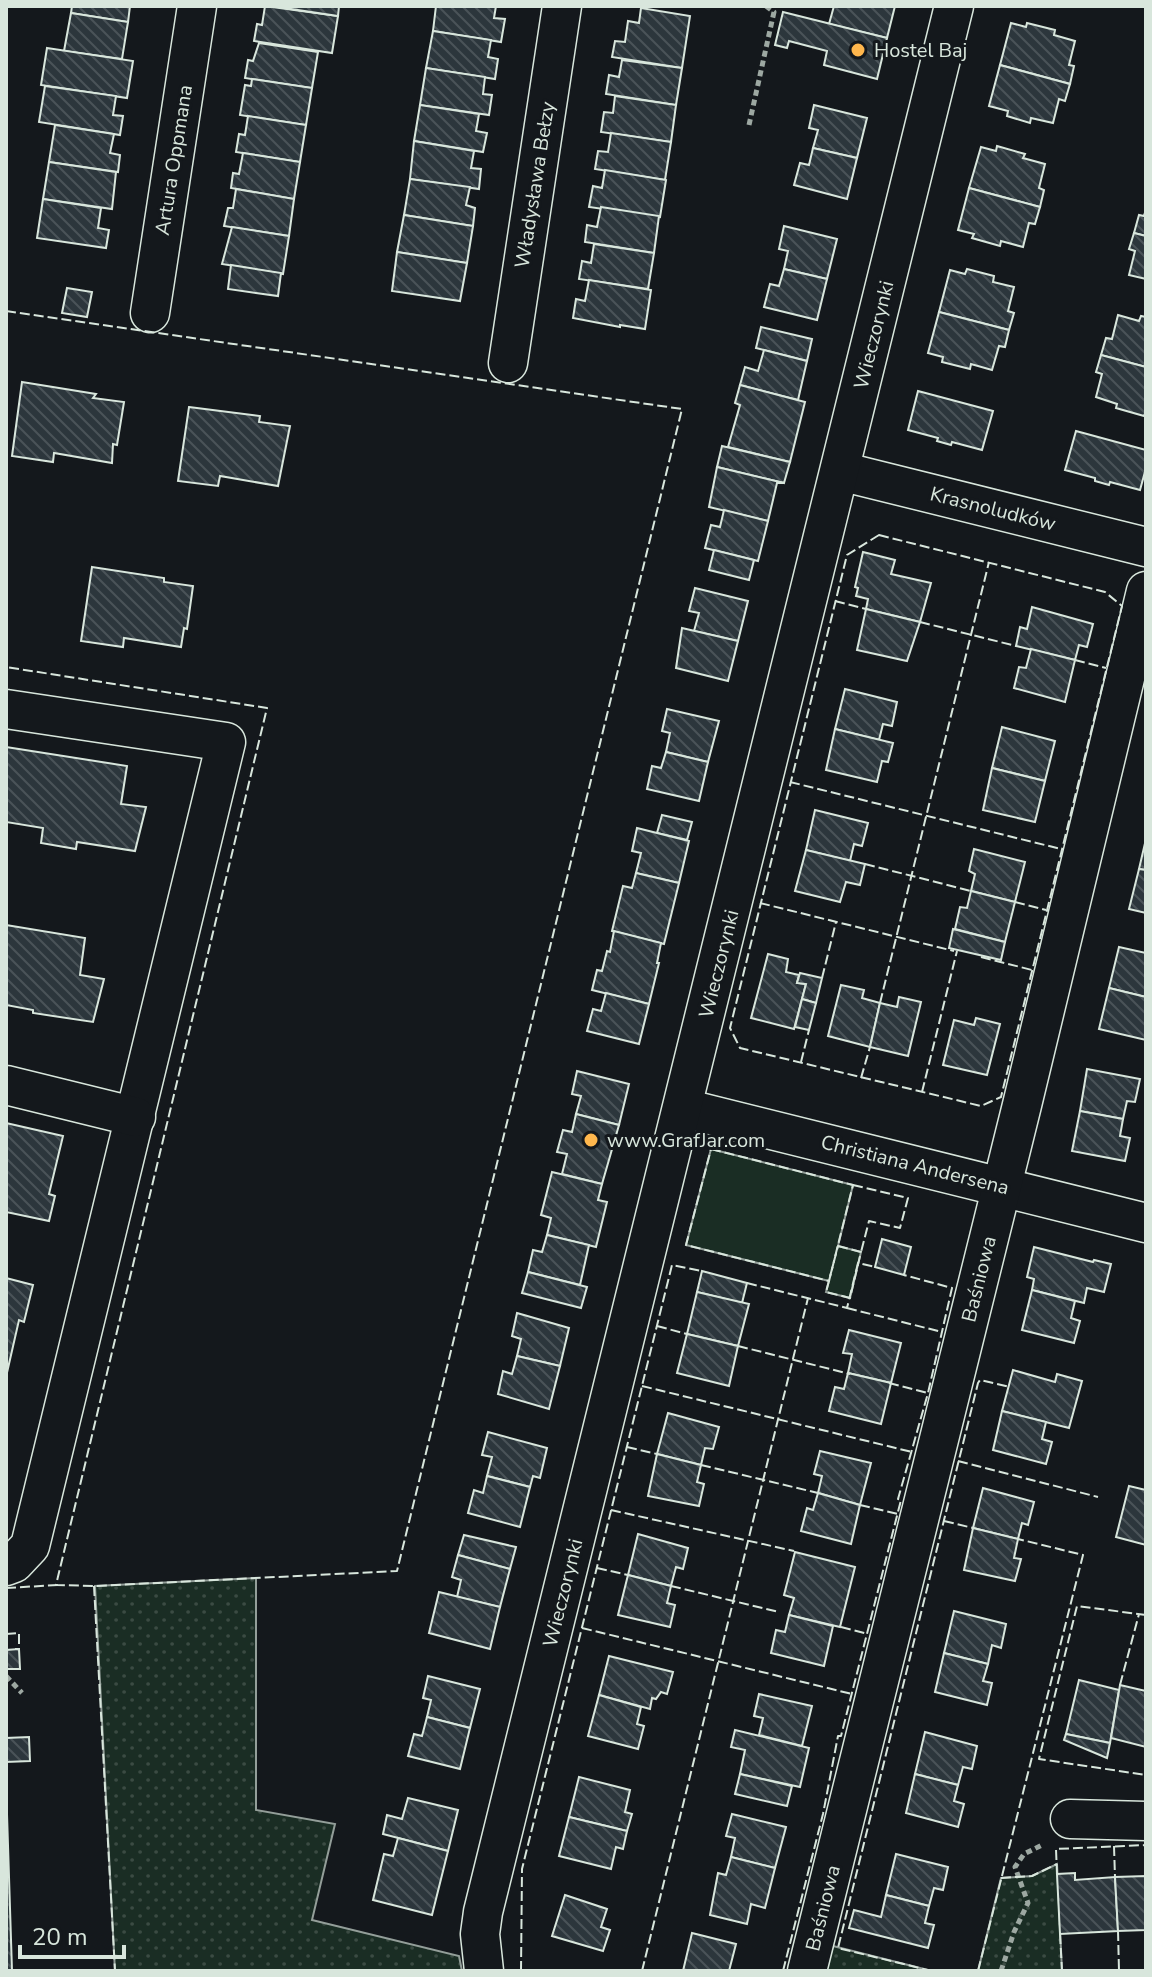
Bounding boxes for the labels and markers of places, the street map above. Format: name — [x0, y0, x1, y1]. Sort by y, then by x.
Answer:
place label: Hostel Baj — [874, 37, 967, 64]
marker: Hostel Baj — [849, 41, 867, 59]
place label: www.GrafJar.com — [607, 1127, 765, 1154]
marker: www.GrafJar.com — [582, 1131, 600, 1149]

